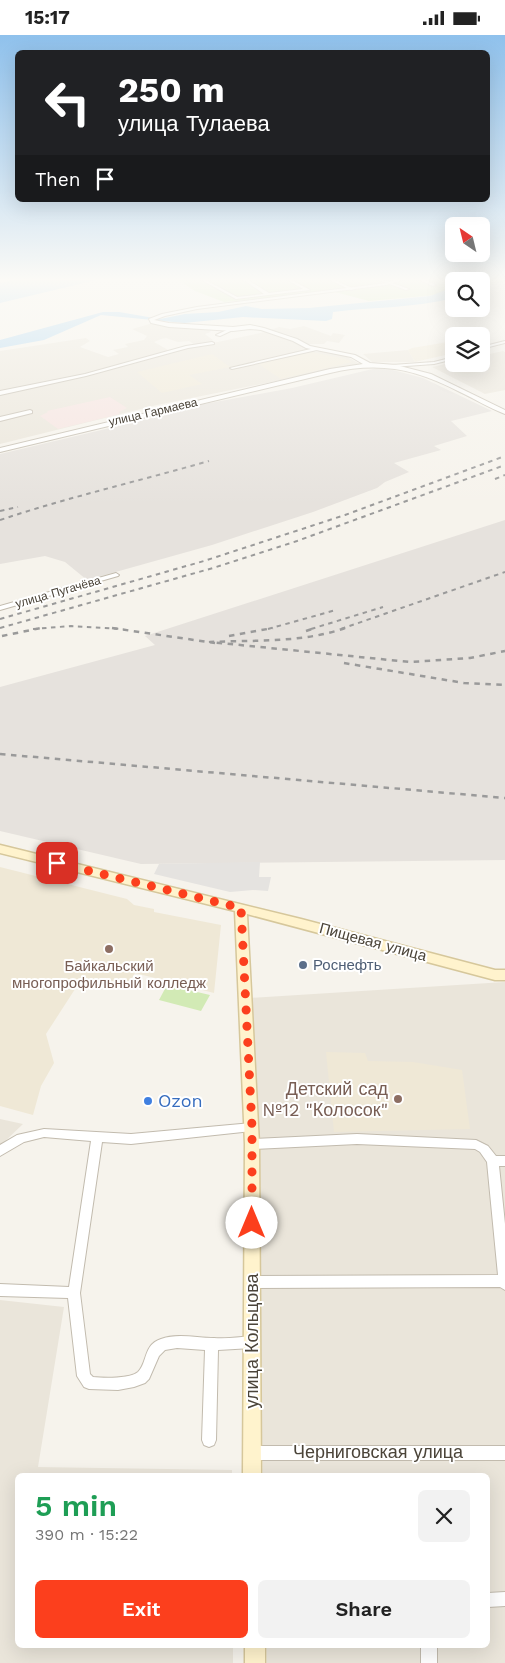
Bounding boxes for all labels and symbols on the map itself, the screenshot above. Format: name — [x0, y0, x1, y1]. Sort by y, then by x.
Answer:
north arrow — [445, 217, 490, 263]
street label: улица Гармаева — [107, 395, 199, 429]
street label: улица Пугачёва — [14, 573, 103, 611]
pin — [36, 842, 78, 884]
street label: Пищевая улица — [317, 919, 429, 965]
marker: Байкальский многопрофильный колледж — [103, 943, 115, 955]
place label: Роснефть — [313, 956, 382, 974]
place label: Байкальский многопрофильный колледж — [12, 957, 206, 992]
marker: Роснефть — [297, 959, 309, 971]
place label: Детский сад №12 "Колосок" — [262, 1078, 388, 1120]
place label: Ozon — [158, 1090, 203, 1111]
marker: Детский сад №12 "Колосок" — [392, 1093, 404, 1105]
marker: Ozon — [142, 1095, 154, 1107]
position arrow — [225, 1196, 277, 1248]
street label: улица Кольцова — [241, 1272, 262, 1409]
street label: Черниговская улица — [293, 1441, 464, 1462]

